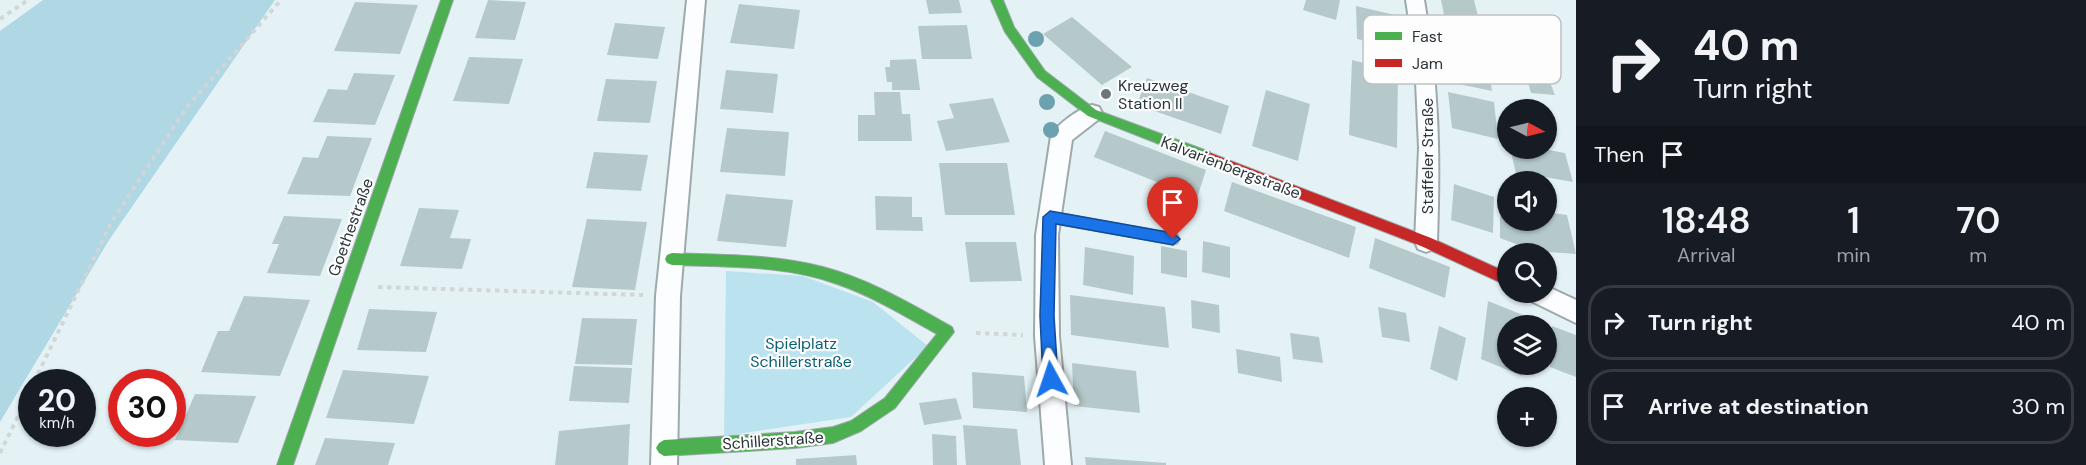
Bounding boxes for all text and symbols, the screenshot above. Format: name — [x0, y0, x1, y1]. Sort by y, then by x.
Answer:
legend — [1363, 15, 1561, 84]
text: 40 m — [1693, 18, 1799, 73]
icon: right — [1594, 24, 1672, 102]
text: Fast — [1412, 26, 1443, 47]
text: Jam — [1412, 53, 1443, 74]
text: Turn right — [1693, 71, 1813, 106]
place label: Kreuzweg Station II — [1118, 75, 1188, 114]
marker: Kreuzweg Station II — [1099, 87, 1113, 101]
street label: Staffeler Straße — [1417, 98, 1438, 214]
north arrow — [1497, 99, 1557, 159]
map controls — [1497, 99, 1557, 447]
street label: Kalvarienbergstraße — [1158, 131, 1304, 204]
icon: arrive — [1656, 138, 1689, 171]
text: Then — [1594, 140, 1644, 169]
button: sound — [1497, 171, 1557, 231]
street label: Goethestraße — [323, 175, 378, 279]
pin — [1147, 177, 1198, 239]
icon: arrive — [1156, 186, 1189, 219]
text: 18:48 — [1662, 197, 1751, 244]
text: 1 — [1847, 197, 1860, 244]
text: 70 — [1956, 197, 2000, 244]
text: Arrival — [1677, 242, 1735, 268]
text: min — [1836, 242, 1871, 268]
text: m — [1969, 242, 1987, 268]
button: search — [1497, 243, 1557, 303]
icon: right — [1597, 306, 1630, 339]
text: Turn right — [1648, 308, 1753, 337]
text: 40 m — [2011, 308, 2065, 337]
button: layers — [1497, 315, 1557, 375]
park label: Spielplatz Schillerstraße — [750, 333, 852, 372]
position arrow — [1019, 347, 1083, 411]
speed limit sign: 30 — [108, 369, 186, 447]
text: 20 — [38, 381, 76, 420]
button: + — [1497, 387, 1557, 447]
icon: arrive — [1597, 390, 1630, 423]
text: Arrive at destination — [1648, 392, 1869, 421]
text: 30 m — [2011, 392, 2065, 421]
text: km/h — [39, 413, 75, 433]
street label: Schillerstraße — [722, 426, 824, 455]

